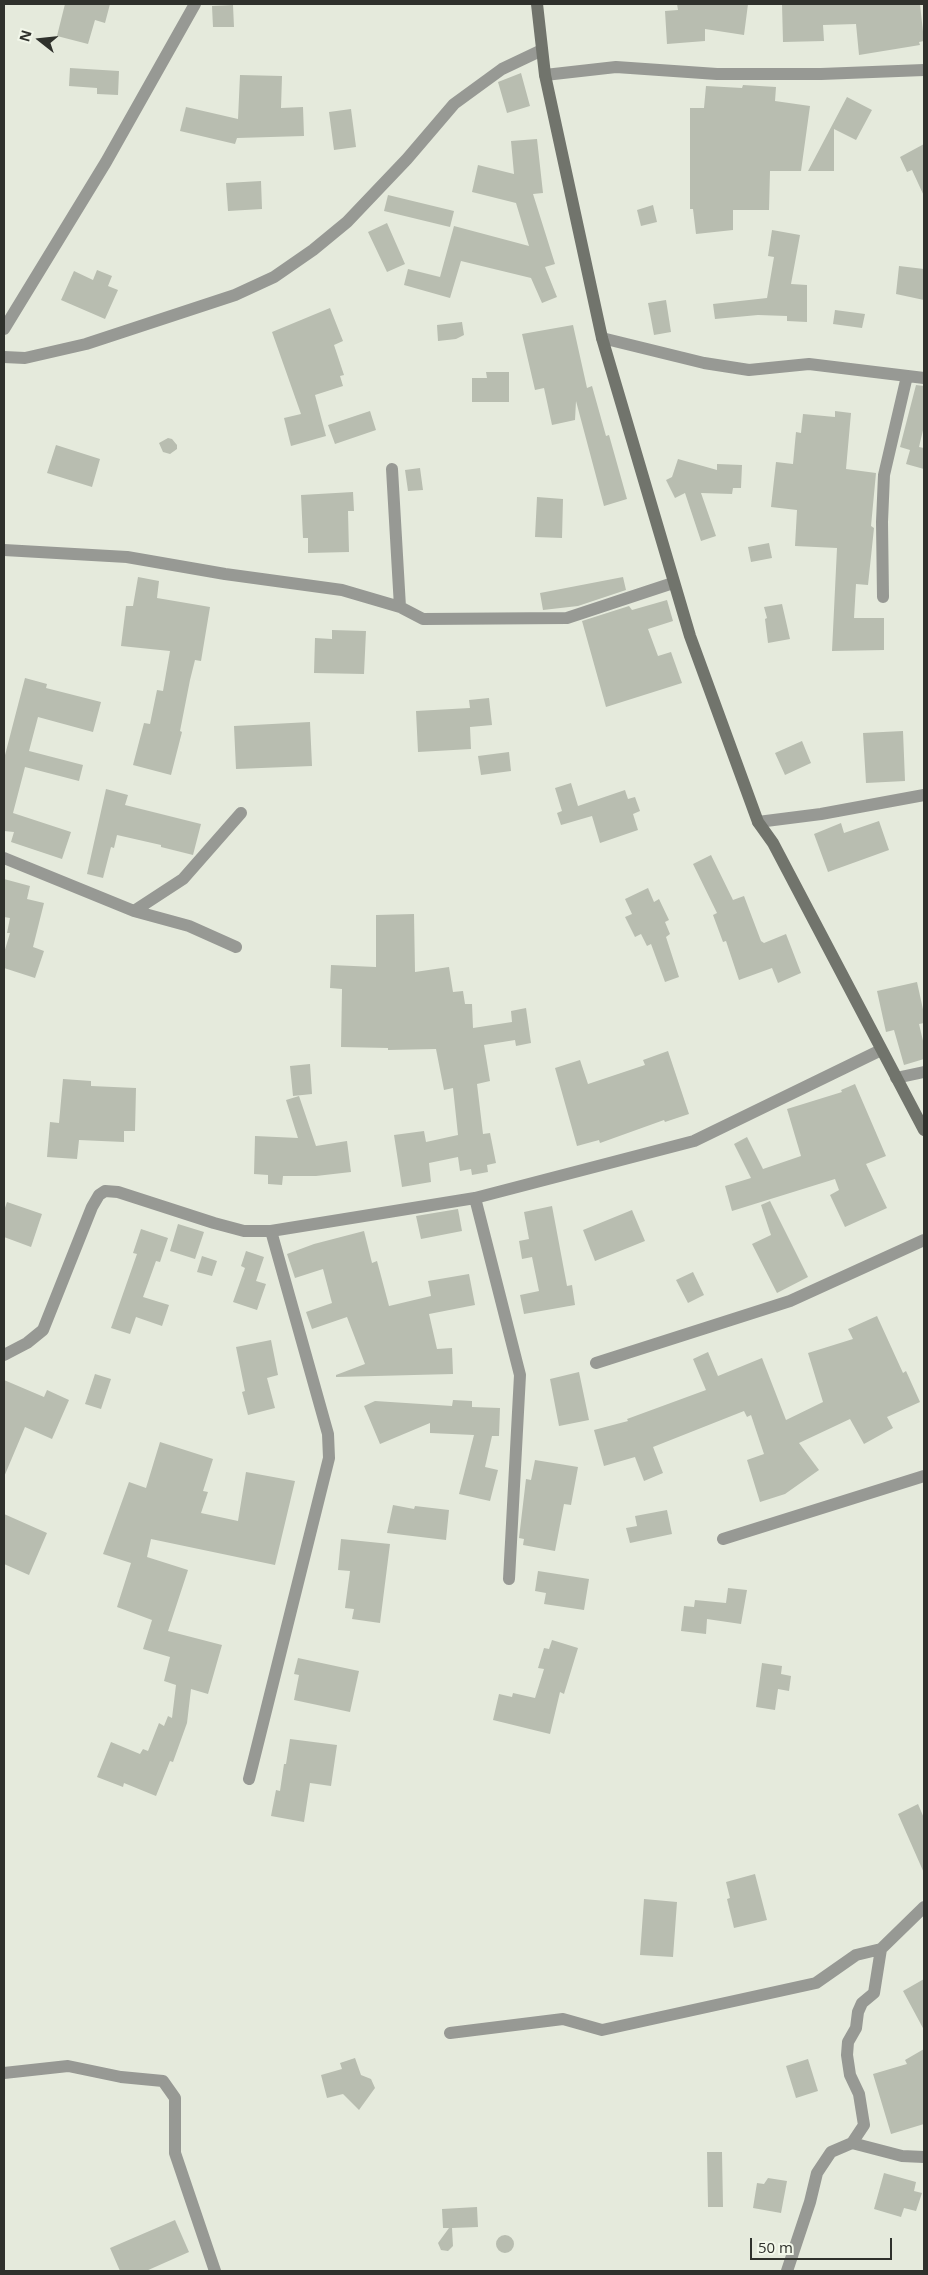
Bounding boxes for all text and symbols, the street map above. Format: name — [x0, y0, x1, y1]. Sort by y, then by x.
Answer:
north arrow — [15, 15, 65, 65]
text: N — [14, 28, 36, 44]
scale bar — [753, 2228, 896, 2260]
text: 50 m — [758, 2237, 793, 2257]

